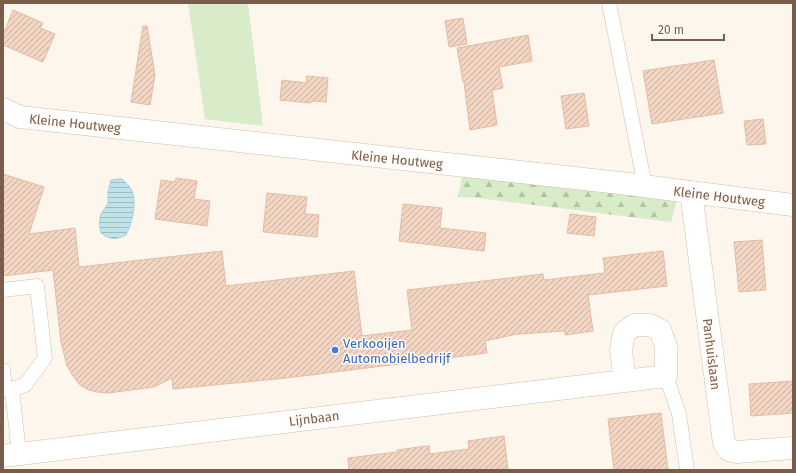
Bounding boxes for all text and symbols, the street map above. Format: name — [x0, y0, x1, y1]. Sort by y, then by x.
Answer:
scale bar — [652, 16, 724, 42]
text: 20 m — [658, 23, 684, 37]
street label: Kleine Houtweg — [28, 111, 122, 136]
street label: Kleine Houtweg — [350, 147, 444, 172]
street label: Kleine Houtweg — [672, 183, 766, 210]
street label: Panhuislaan — [700, 317, 723, 391]
place label: Verkooijen Automobielbedrijf — [343, 336, 452, 366]
marker: Verkooijen Automobielbedrijf — [330, 345, 340, 355]
street label: Lijnbaan — [288, 408, 340, 429]

